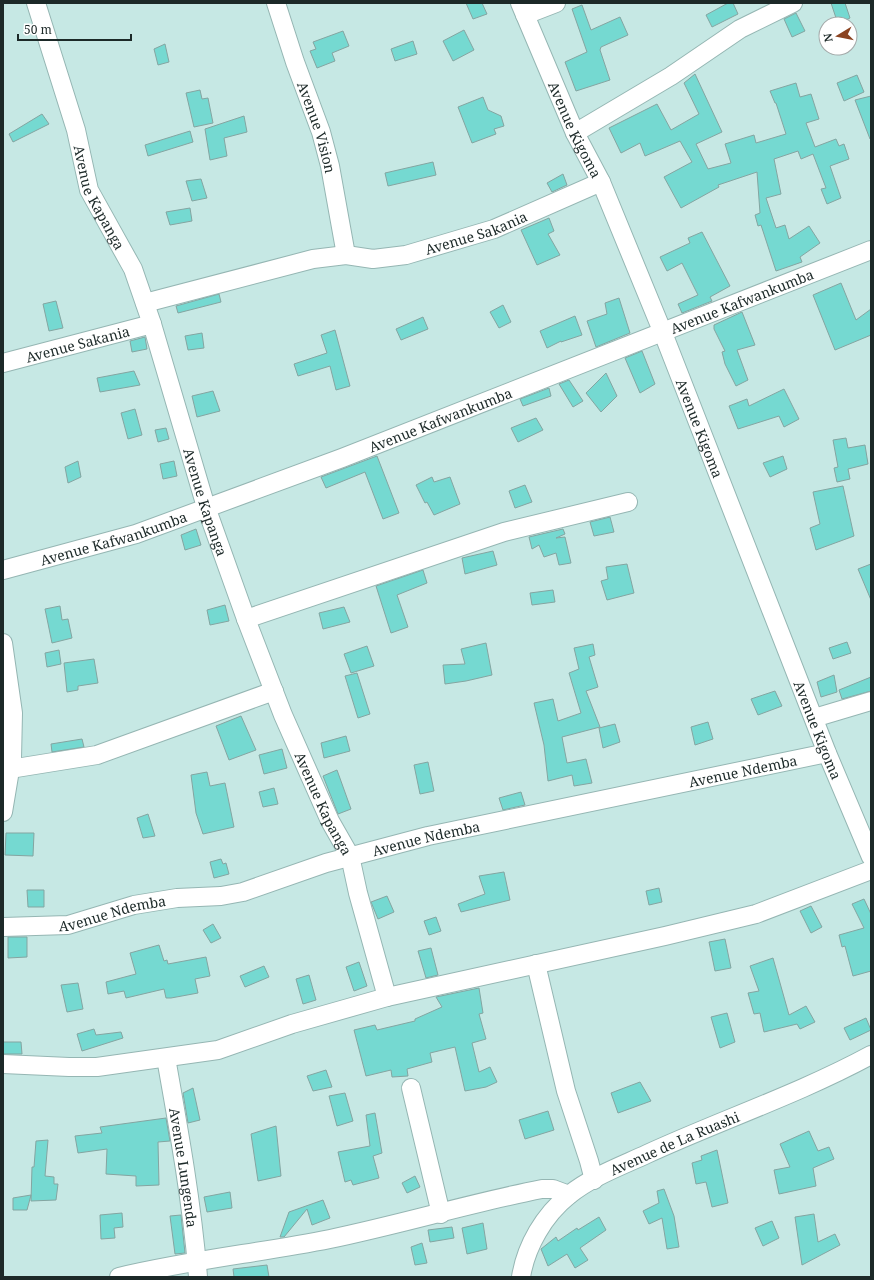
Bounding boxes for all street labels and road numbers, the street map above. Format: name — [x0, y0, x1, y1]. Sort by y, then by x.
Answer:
street label: Avenue Kigoma — [545, 78, 607, 181]
street label: Avenue Vision — [293, 79, 341, 175]
street label: Avenue Kapanga — [70, 143, 130, 253]
street label: Avenue Sakania — [423, 206, 530, 258]
street label: Avenue Kafwankumba — [667, 264, 816, 338]
street label: Avenue Sakania — [23, 321, 132, 366]
street label: Avenue Kigoma — [672, 376, 728, 480]
street label: Avenue Kafwankumba — [366, 383, 515, 456]
street label: Avenue Kapanga — [180, 446, 232, 559]
street label: Avenue Kafwankumba — [38, 507, 190, 569]
street label: Avenue Kigoma — [790, 678, 847, 782]
street label: Avenue Kapanga — [291, 749, 357, 858]
street label: Avenue Ndemba — [687, 750, 799, 791]
street label: Avenue Ndemba — [370, 816, 482, 860]
street label: Avenue Ndemba — [59, 890, 167, 935]
street label: Avenue Lungenda — [165, 1106, 202, 1229]
street label: Avenue de La Ruashi — [607, 1106, 742, 1179]

